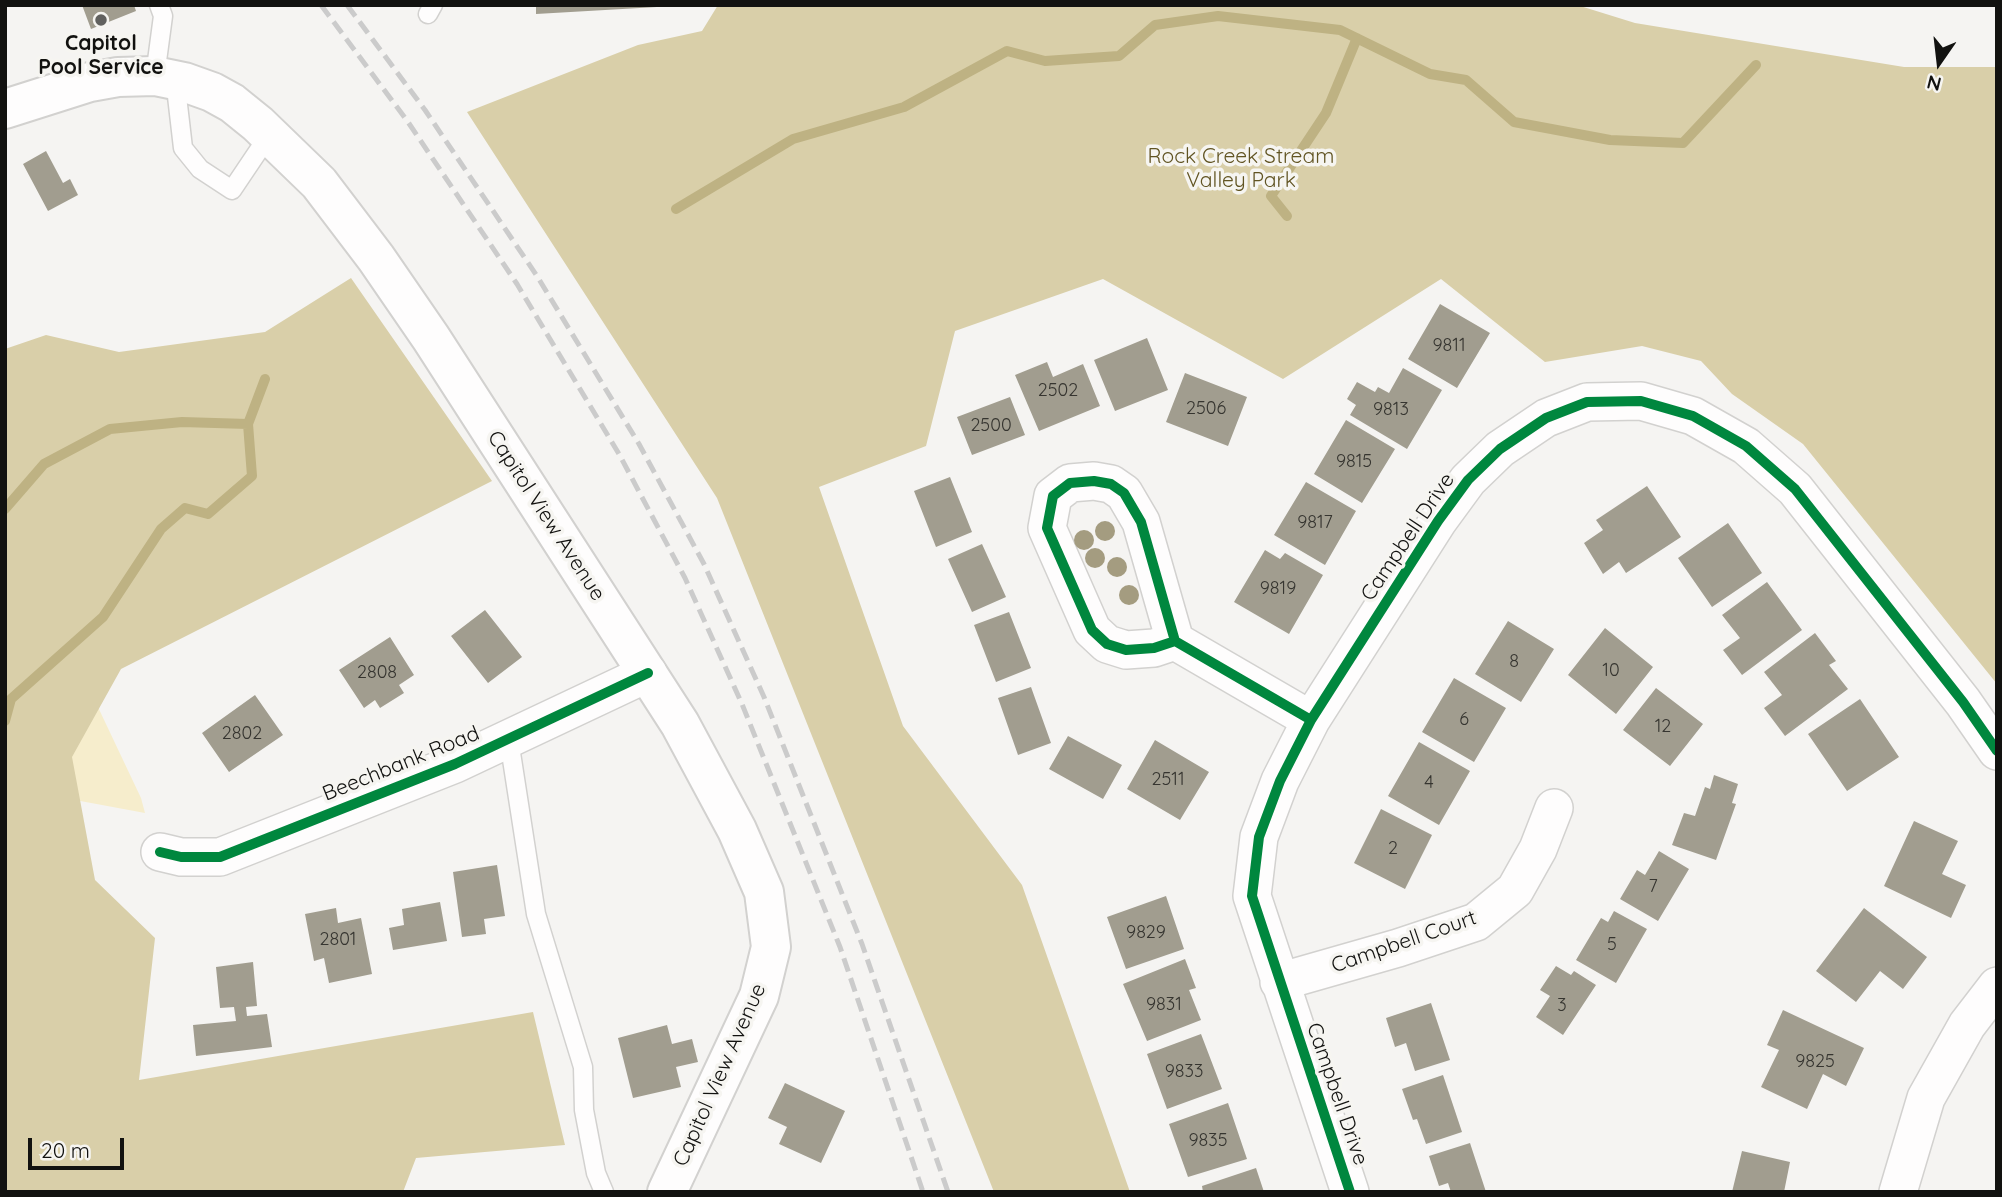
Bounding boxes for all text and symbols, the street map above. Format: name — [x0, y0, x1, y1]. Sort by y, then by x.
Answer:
marker: Capitol Pool Service — [93, 12, 109, 28]
north arrow — [1904, 28, 1974, 98]
place label: Capitol Pool Service — [38, 31, 164, 81]
text: N — [1924, 70, 1944, 97]
park label: Rock Creek Stream Valley Park — [1148, 144, 1334, 194]
house number: 9811 — [1432, 335, 1466, 357]
house number: 2502 — [1038, 380, 1078, 402]
house number: 2506 — [1186, 398, 1226, 420]
house number: 9813 — [1373, 399, 1409, 421]
house number: 2500 — [970, 415, 1012, 437]
street label: Capitol View Avenue — [482, 426, 610, 606]
house number: 9815 — [1336, 451, 1372, 473]
street label: Campbell Drive — [1356, 468, 1460, 606]
house number: 9817 — [1297, 512, 1333, 534]
house number: 9819 — [1260, 578, 1296, 600]
house number: 8 — [1509, 651, 1519, 673]
house number: 10 — [1602, 660, 1620, 682]
house number: 2808 — [357, 662, 397, 684]
house number: 6 — [1459, 709, 1469, 731]
house number: 12 — [1655, 716, 1671, 738]
street label: Beechbank Road — [319, 721, 483, 807]
house number: 2802 — [222, 723, 262, 745]
house number: 2511 — [1151, 769, 1185, 791]
house number: 4 — [1424, 772, 1434, 794]
house number: 2 — [1388, 838, 1398, 860]
house number: 7 — [1648, 876, 1658, 898]
street label: Campbell Court — [1328, 905, 1480, 979]
house number: 9829 — [1126, 922, 1166, 944]
house number: 2801 — [319, 929, 357, 951]
house number: 5 — [1607, 934, 1617, 956]
street label: Capitol View Avenue — [668, 980, 772, 1170]
house number: 9831 — [1146, 994, 1182, 1016]
house number: 3 — [1557, 995, 1567, 1017]
street label: Campbell Drive — [1301, 1020, 1373, 1168]
house number: 9825 — [1795, 1051, 1835, 1073]
house number: 9833 — [1165, 1061, 1203, 1083]
scale bar — [32, 1124, 128, 1168]
house number: 9835 — [1188, 1130, 1228, 1152]
text: 20 m — [41, 1137, 90, 1163]

